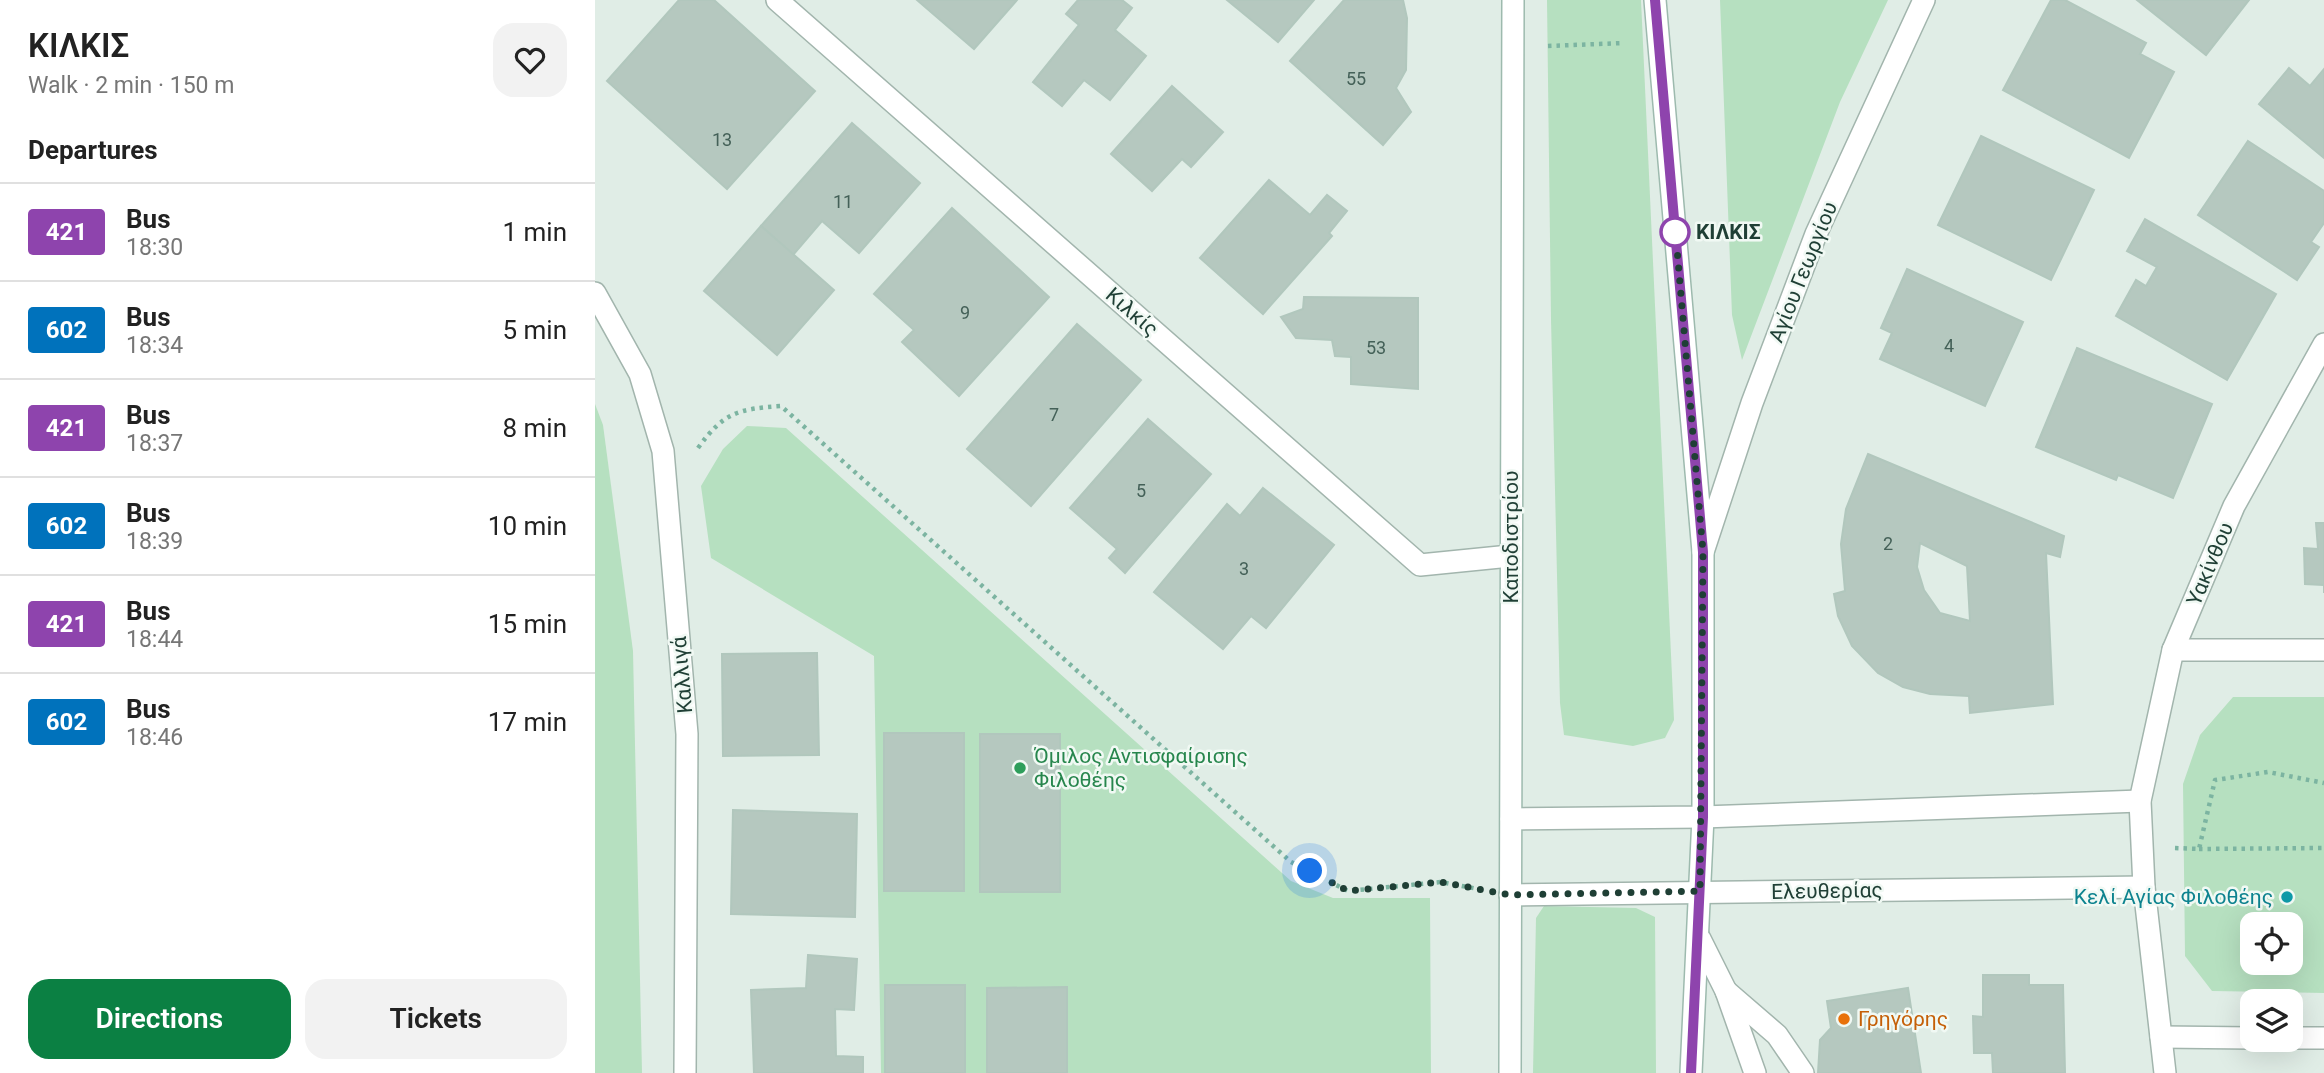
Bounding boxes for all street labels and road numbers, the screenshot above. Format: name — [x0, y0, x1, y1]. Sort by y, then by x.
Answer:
street label: Αγίου Γεωργίου — [1764, 198, 1842, 346]
street label: Κιλκίς — [1101, 283, 1163, 341]
street label: Καποδιστρίου — [1499, 471, 1523, 603]
street label: Υακίνθου — [2182, 519, 2238, 609]
street label: Καλλιγά — [667, 635, 697, 714]
street label: Ελευθερίας — [1771, 878, 1883, 904]

